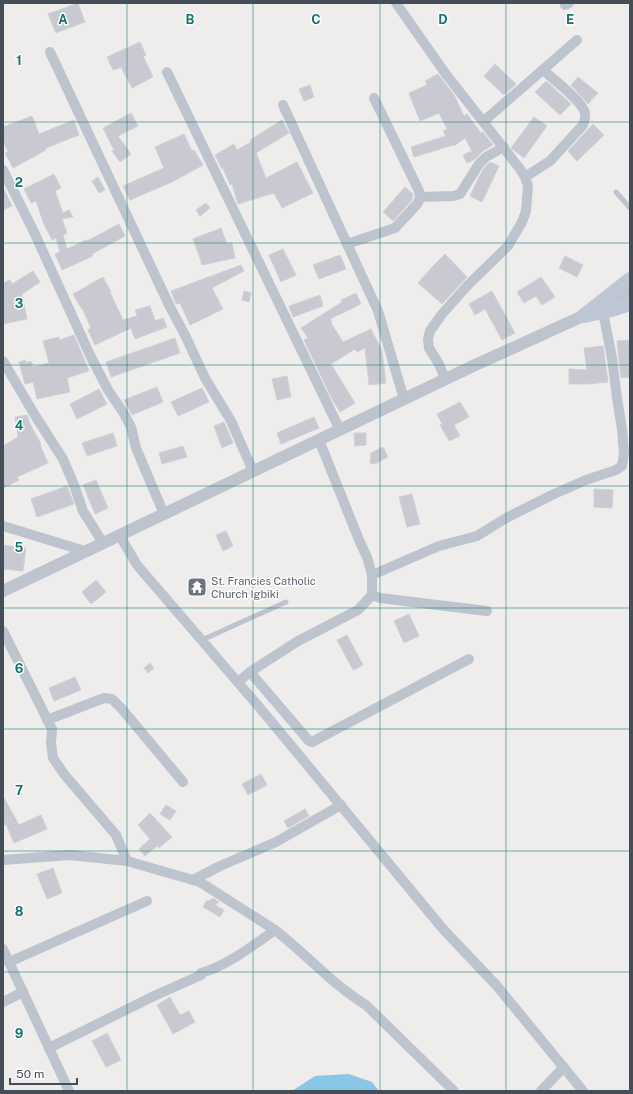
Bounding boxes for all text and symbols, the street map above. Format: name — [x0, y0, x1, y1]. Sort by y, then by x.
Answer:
text: A — [58, 12, 68, 27]
text: B — [186, 12, 195, 27]
text: C — [311, 12, 321, 27]
text: D — [438, 12, 448, 27]
text: E — [566, 12, 574, 27]
text: 1 — [16, 53, 22, 68]
text: 2 — [15, 175, 23, 190]
text: 3 — [15, 296, 24, 311]
text: 4 — [15, 418, 24, 433]
text: 5 — [15, 540, 24, 555]
place label: St. Francies Catholic Church Igbiki — [211, 575, 316, 600]
temple icon: St. Francies Catholic Church Igbiki — [186, 576, 208, 598]
text: 6 — [15, 661, 24, 676]
text: 7 — [15, 783, 23, 798]
text: 8 — [15, 904, 24, 919]
text: 9 — [15, 1026, 23, 1041]
scale bar — [10, 1060, 77, 1086]
text: 50 m — [16, 1067, 44, 1081]

